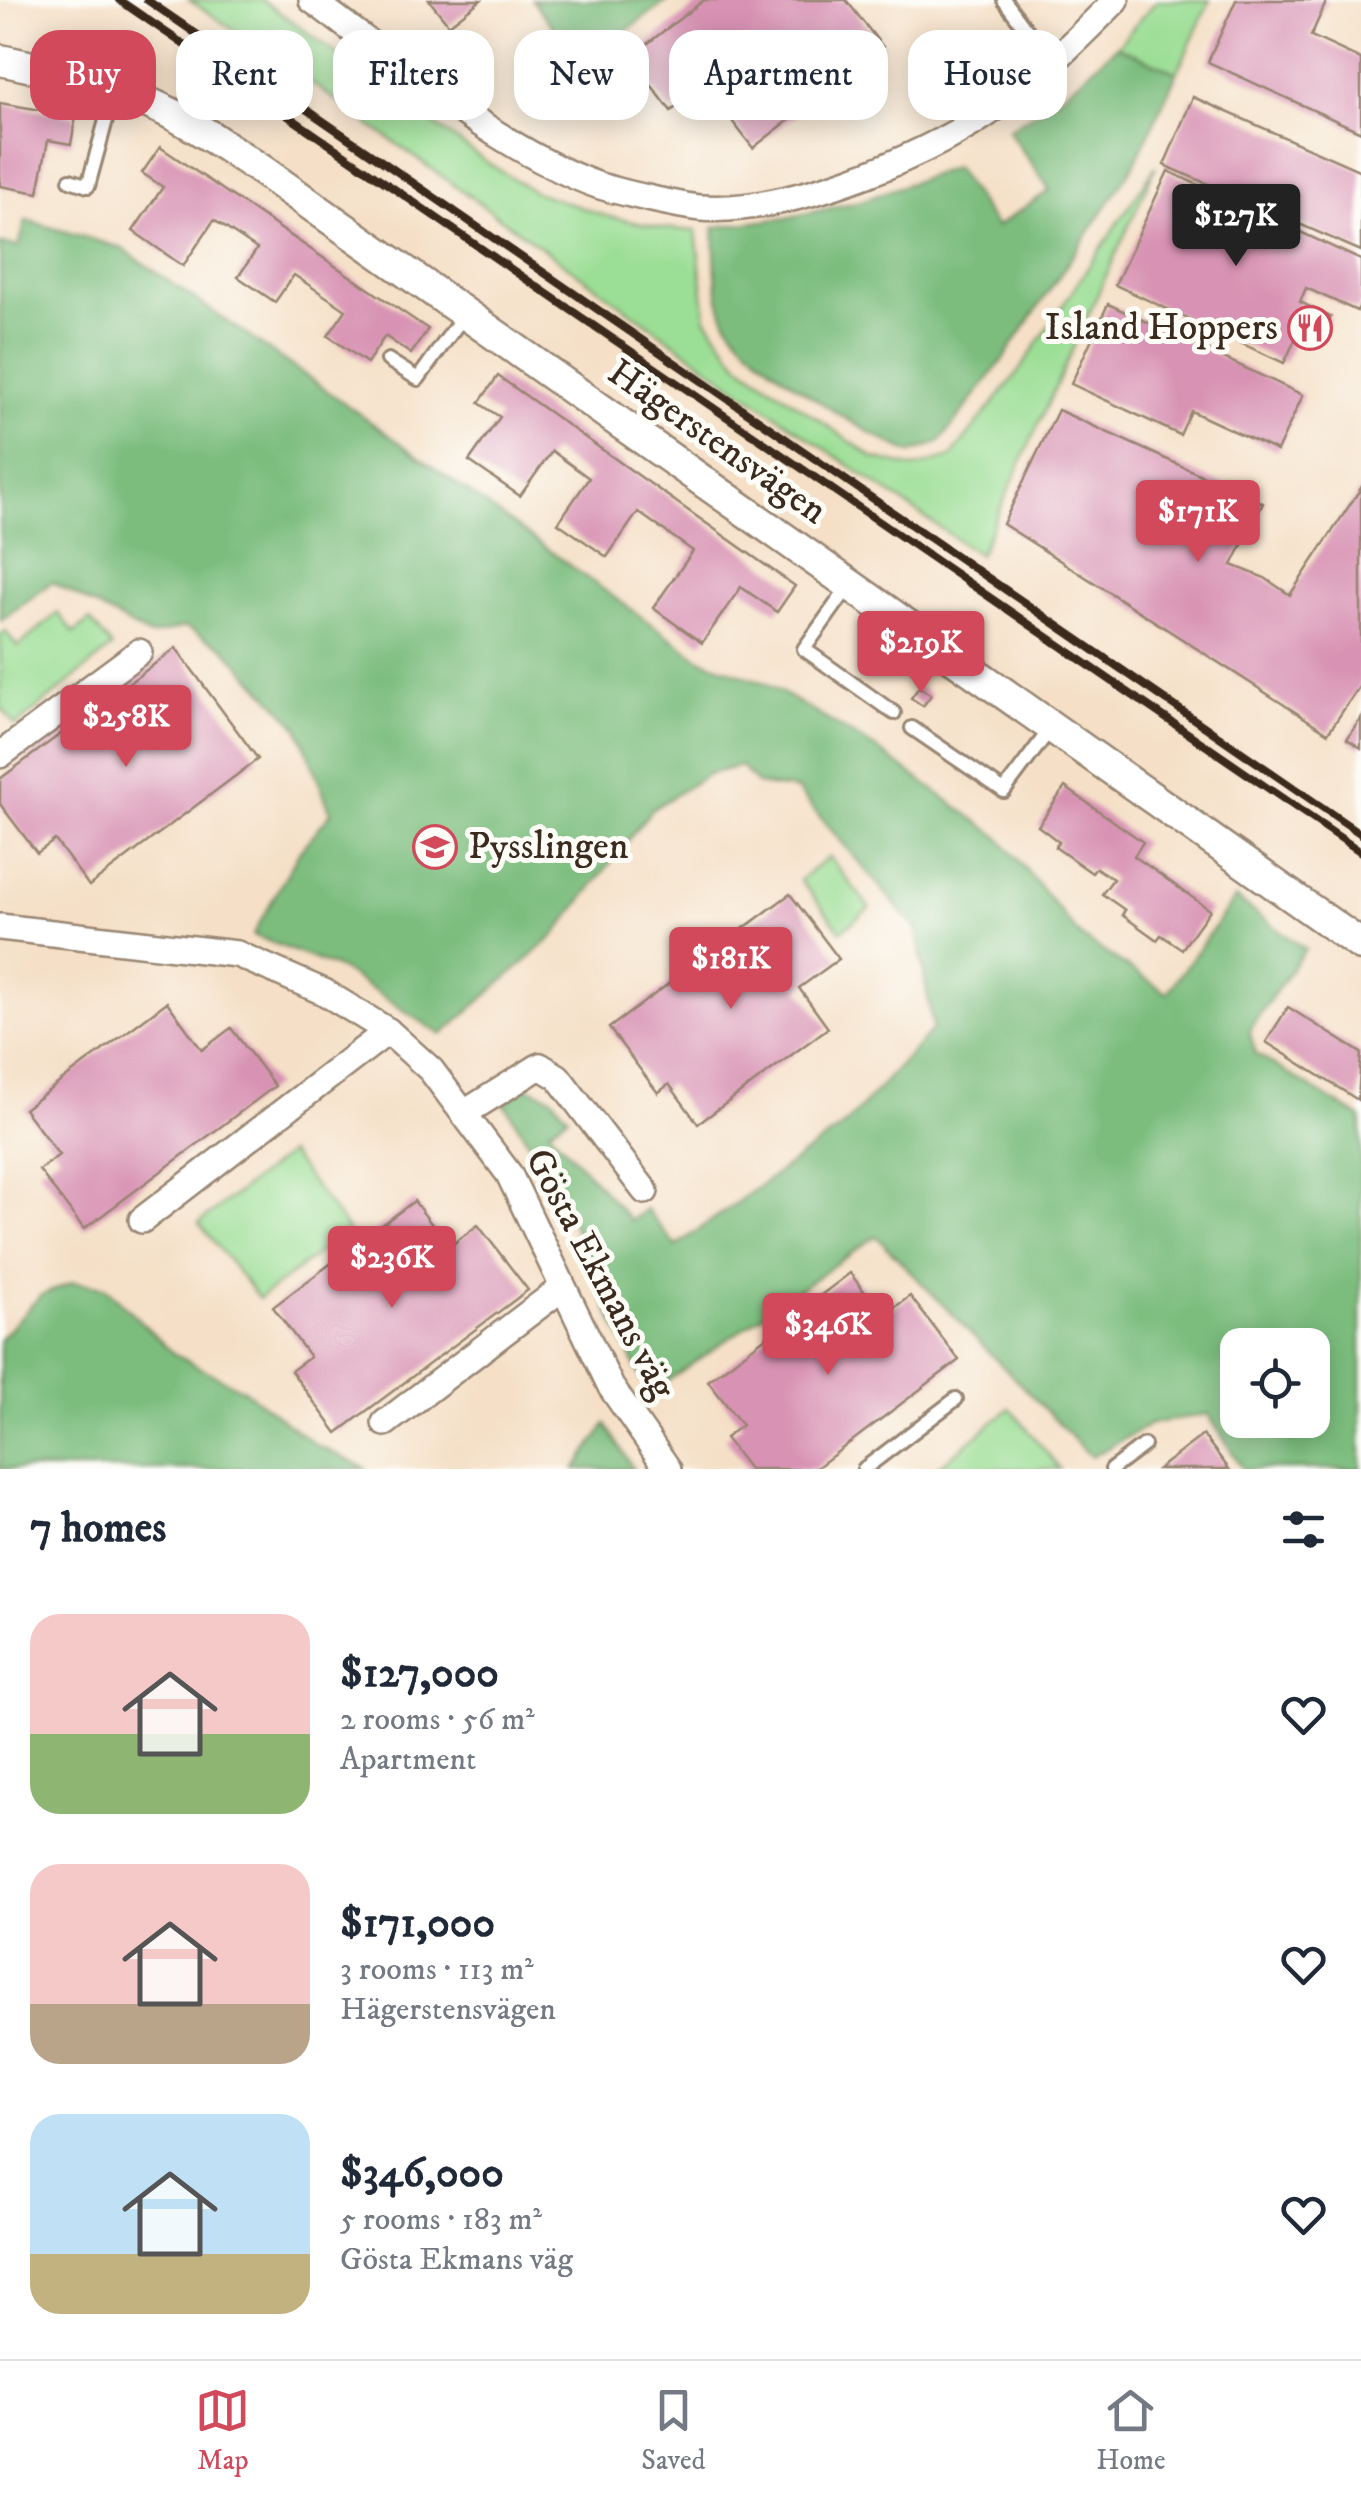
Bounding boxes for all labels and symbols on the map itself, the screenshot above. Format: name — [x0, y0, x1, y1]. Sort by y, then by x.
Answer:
pin: $127K — [1166, 184, 1306, 269]
place label: Island Hoppers — [1045, 304, 1278, 352]
restaurant icon: Island Hoppers — [1287, 305, 1333, 351]
street label: Hägerstensvägen — [598, 349, 836, 535]
pin: $171K — [1128, 480, 1268, 565]
pin: $219K — [851, 611, 991, 696]
pin: $258K — [56, 685, 196, 770]
place label: Pysslingen — [468, 823, 629, 871]
school or university icon: Pysslingen — [412, 824, 458, 870]
pin: $181K — [661, 927, 801, 1012]
street label: Gösta Ekmans väg — [514, 1141, 686, 1408]
pin: $236K — [322, 1226, 462, 1311]
pin: $346K — [758, 1293, 898, 1378]

